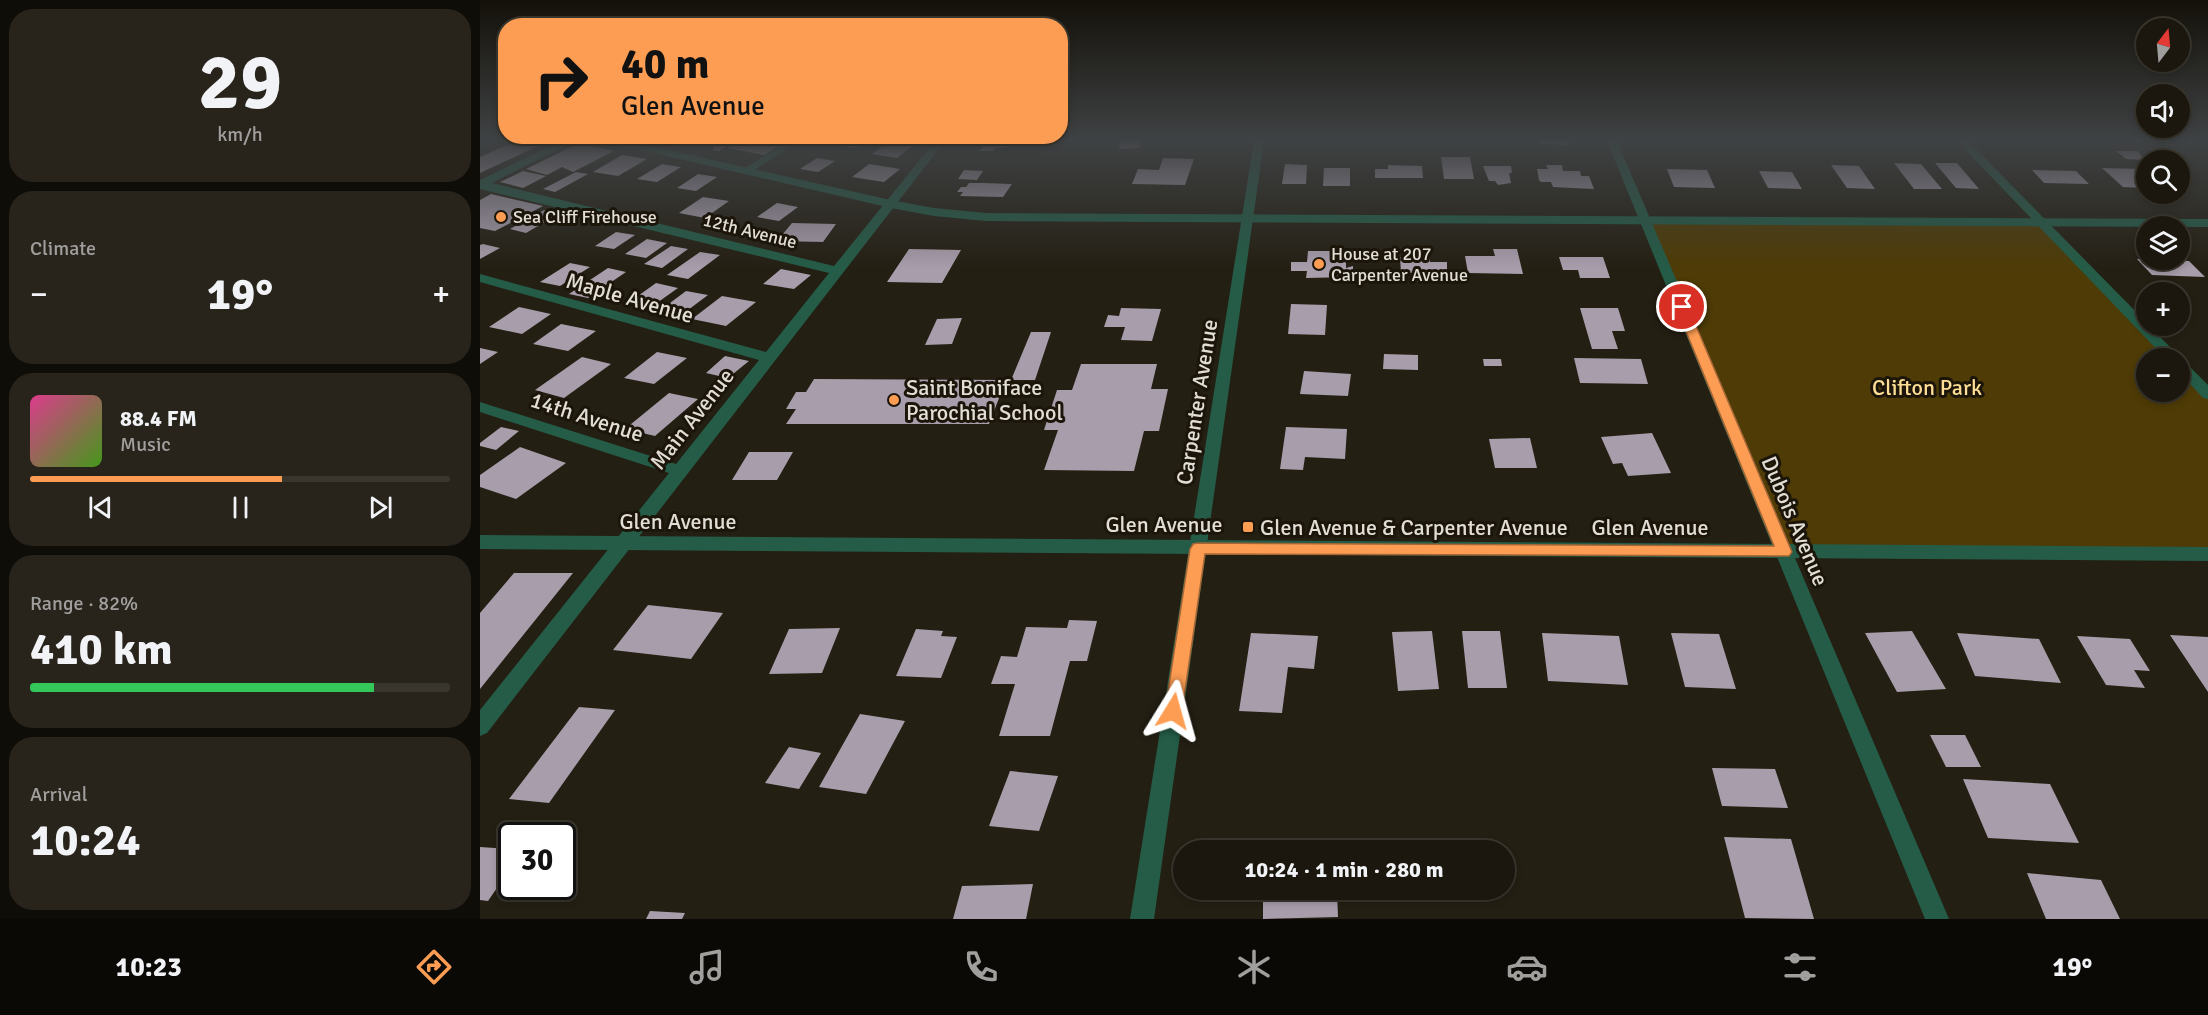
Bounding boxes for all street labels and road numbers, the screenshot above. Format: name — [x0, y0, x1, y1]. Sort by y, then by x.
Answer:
street label: 12th Avenue — [701, 209, 799, 253]
street label: Maple Avenue — [563, 267, 697, 329]
street label: Carpenter Avenue — [1171, 317, 1223, 487]
street label: Main Avenue — [644, 363, 740, 475]
street label: 14th Avenue — [527, 386, 647, 448]
street label: Dubois Avenue — [1755, 452, 1835, 590]
street label: Glen Avenue — [619, 508, 737, 535]
street label: Glen Avenue — [1105, 511, 1223, 538]
street label: Glen Avenue — [1591, 514, 1709, 541]

